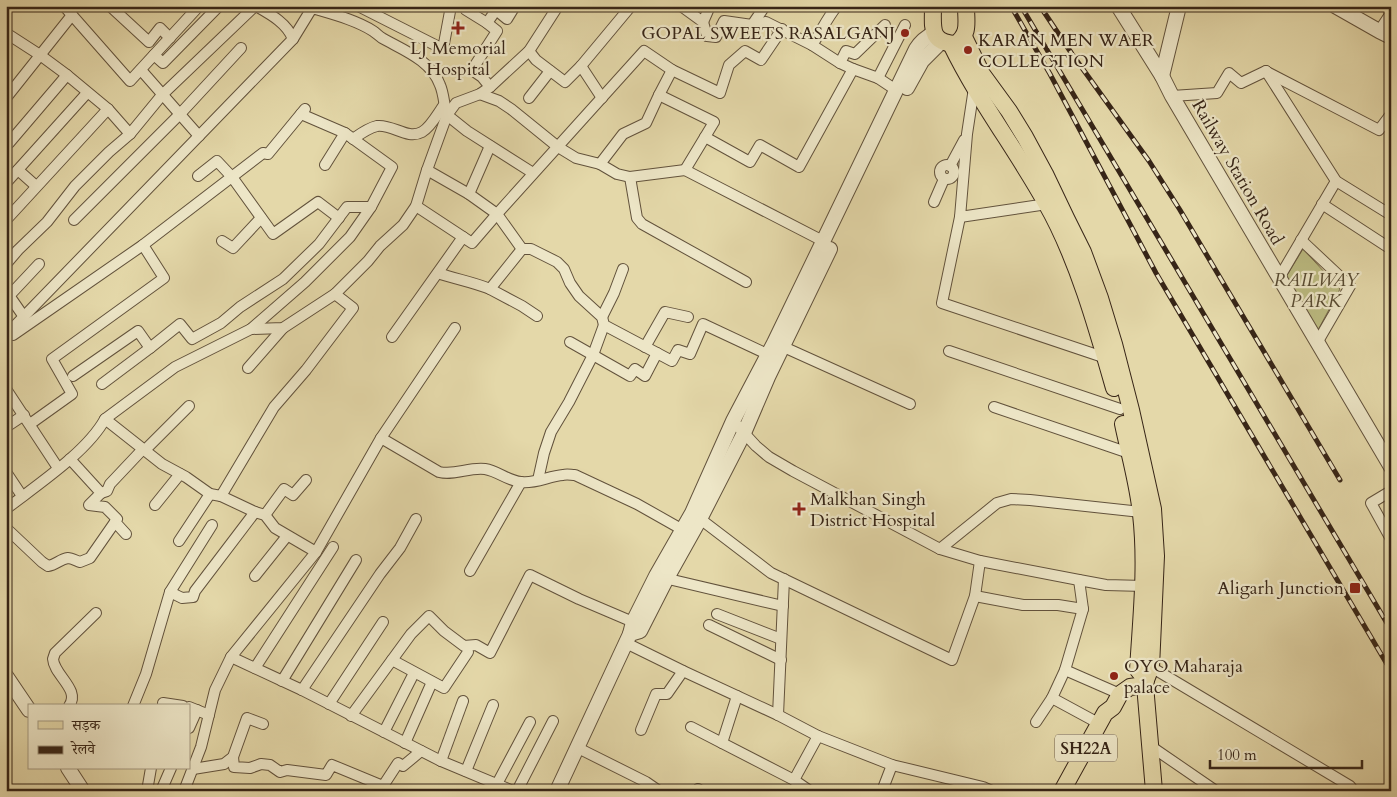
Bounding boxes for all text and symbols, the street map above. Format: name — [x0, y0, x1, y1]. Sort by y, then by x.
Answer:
marker: LJ Memorial Hospital — [451, 21, 465, 35]
place label: GOPAL SWEETS RASALGANJ — [641, 21, 895, 46]
marker: GOPAL SWEETS RASALGANJ — [899, 27, 911, 39]
place label: KARAN MEN WAER COLLECTION — [978, 28, 1155, 74]
place label: LJ Memorial Hospital — [410, 36, 506, 82]
marker: KARAN MEN WAER COLLECTION — [962, 44, 974, 56]
street label: Railway Station Road — [1186, 95, 1290, 250]
park label: RAILWAY PARK — [1274, 268, 1360, 314]
place label: Malkhan Singh District Hospital — [810, 487, 936, 533]
marker: Malkhan Singh District Hospital — [792, 502, 806, 516]
place label: Aligarh Junction — [1217, 576, 1345, 601]
marker: Aligarh Junction — [1348, 581, 1362, 595]
place label: OYO Maharaja palace — [1124, 654, 1243, 700]
marker: OYO Maharaja palace — [1108, 670, 1120, 682]
legend — [28, 704, 190, 770]
text: सड़क — [71, 715, 101, 735]
road number: SH22A — [1055, 734, 1117, 761]
scale bar — [1210, 737, 1362, 769]
text: रेलवे — [70, 739, 96, 759]
text: 100 m — [1217, 745, 1257, 765]

